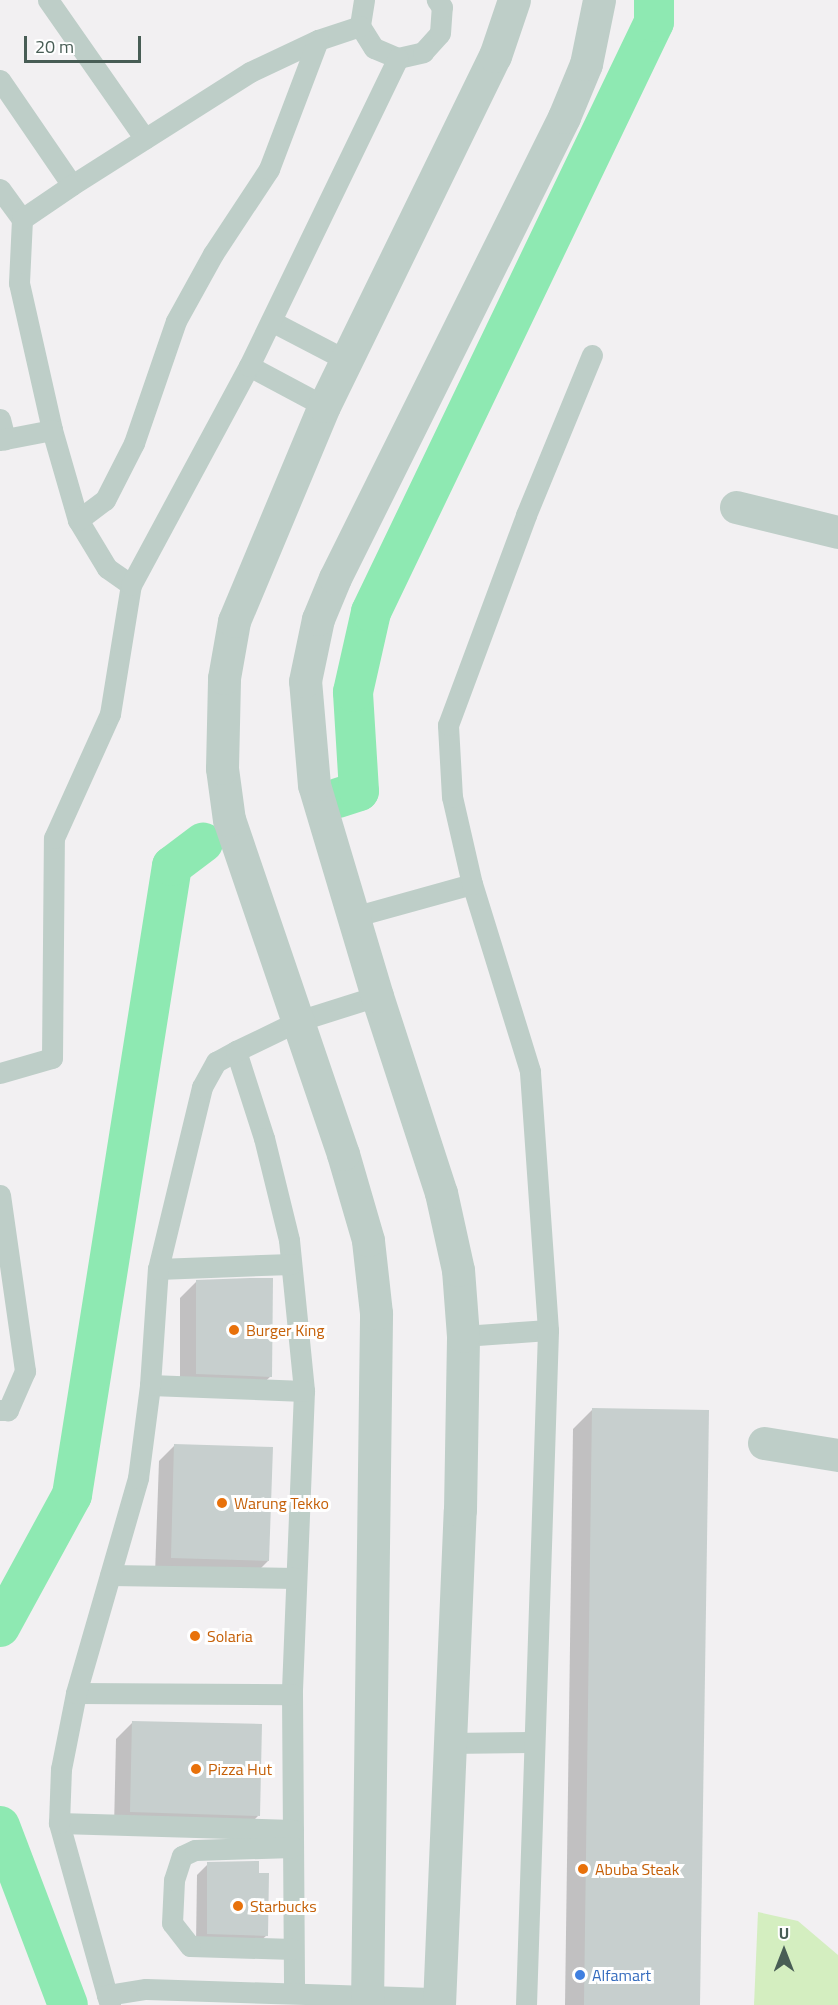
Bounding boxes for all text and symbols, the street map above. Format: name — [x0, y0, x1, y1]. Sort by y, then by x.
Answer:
scale bar — [27, 24, 144, 62]
text: 20 m — [35, 33, 74, 60]
place label: Burger King — [246, 1320, 325, 1340]
marker: Burger King — [227, 1323, 241, 1337]
place label: Warung Tekko — [234, 1493, 329, 1513]
marker: Warung Tekko — [215, 1496, 229, 1510]
place label: Solaria — [207, 1626, 253, 1646]
marker: Solaria — [188, 1629, 202, 1643]
place label: Pizza Hut — [208, 1759, 272, 1779]
marker: Pizza Hut — [189, 1762, 203, 1776]
place label: Abuba Steak — [595, 1859, 679, 1879]
marker: Abuba Steak — [576, 1862, 590, 1876]
place label: Starbucks — [250, 1896, 317, 1916]
marker: Starbucks — [231, 1899, 245, 1913]
north arrow — [754, 1921, 814, 1981]
text: U — [779, 1921, 789, 1945]
place label: Alfamart — [592, 1965, 651, 1985]
marker: Alfamart — [573, 1968, 587, 1982]

